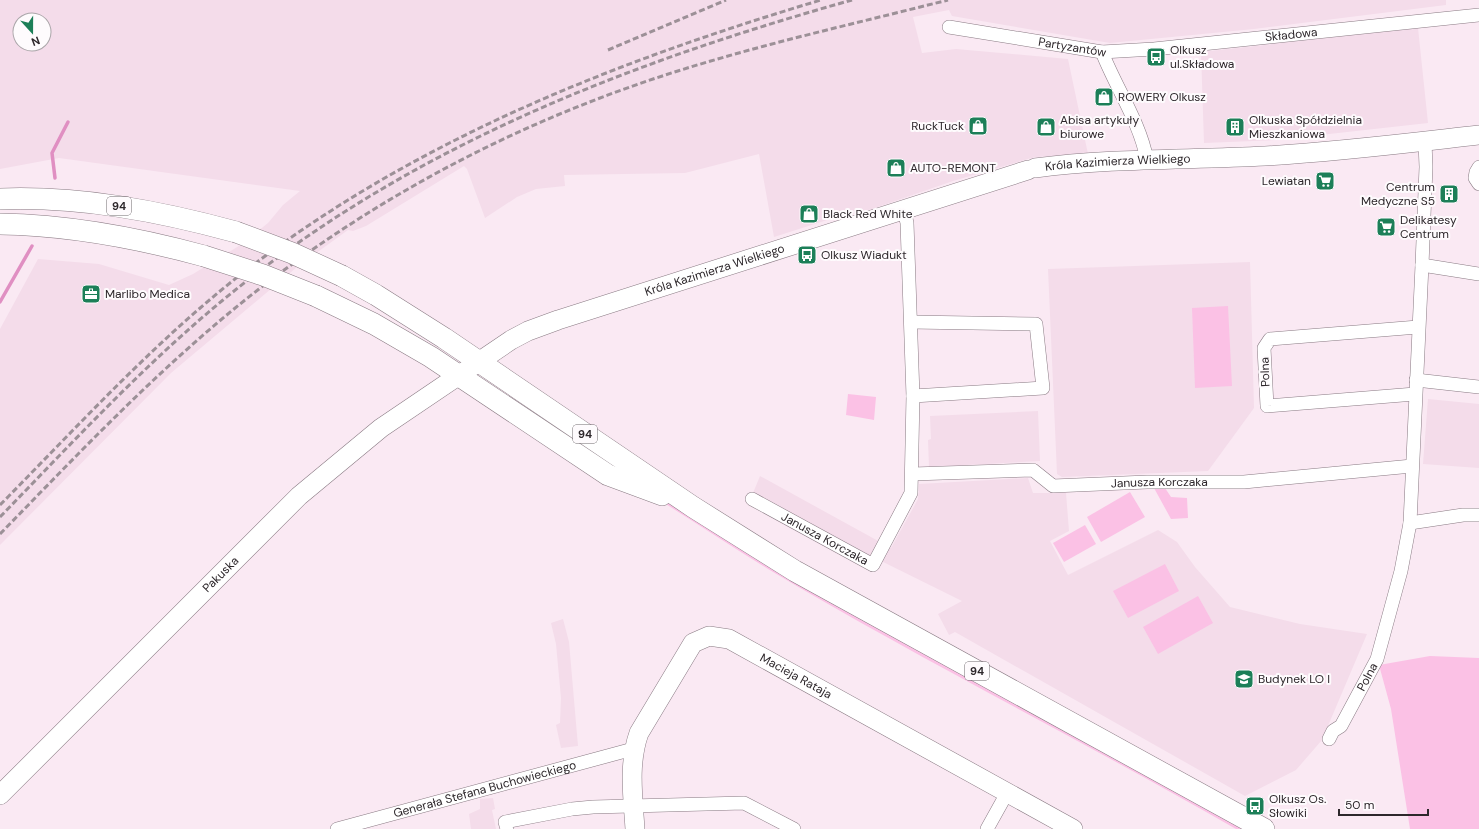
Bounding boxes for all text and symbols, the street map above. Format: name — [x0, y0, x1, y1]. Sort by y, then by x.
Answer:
north arrow — [12, 12, 52, 52]
street label: Składowa — [1264, 24, 1318, 45]
text: N — [29, 33, 42, 49]
street label: Partyzantów — [1037, 34, 1108, 61]
place label: Olkusz ul.Składowa — [1170, 42, 1234, 72]
bus stop icon: Olkusz ul.Składowa — [1145, 46, 1167, 68]
shop icon: ROWERY Olkusz — [1093, 86, 1115, 108]
place label: ROWERY Olkusz — [1118, 89, 1206, 105]
place label: Abisa artykuły biurowe — [1060, 112, 1139, 142]
place label: Olkuska Spółdzielnia Mieszkaniowa — [1249, 112, 1362, 142]
shop icon: RuckTuck — [967, 115, 989, 137]
shop icon: Abisa artykuły biurowe — [1035, 116, 1057, 138]
building icon: Olkuska Spółdzielnia Mieszkaniowa — [1224, 116, 1246, 138]
place label: RuckTuck — [911, 118, 964, 134]
street label: Króla Kazimierza Wielkiego — [1044, 151, 1191, 175]
shop icon: AUTO-REMONT — [885, 157, 907, 179]
place label: AUTO-REMONT — [910, 160, 996, 176]
supermarket icon: Lewiatan — [1314, 170, 1336, 192]
place label: Lewiatan — [1262, 173, 1311, 189]
place label: Centrum Medyczne S5 — [1361, 179, 1435, 209]
building icon: Centrum Medyczne S5 — [1438, 183, 1460, 205]
road number: 94 — [107, 197, 131, 215]
shop icon: Black Red White — [798, 203, 820, 225]
place label: Black Red White — [823, 206, 913, 222]
place label: Delikatesy Centrum — [1400, 212, 1457, 242]
supermarket icon: Delikatesy Centrum — [1375, 216, 1397, 238]
street label: Króla Kazimierza Wielkiego — [643, 240, 787, 300]
bus stop icon: Olkusz Wiadukt — [796, 244, 818, 266]
place label: Olkusz Wiadukt — [821, 247, 907, 263]
office icon: Marlibo Medica — [80, 283, 102, 305]
place label: Marlibo Medica — [105, 286, 190, 302]
street label: Polna — [1256, 357, 1274, 387]
road number: 94 — [573, 425, 597, 443]
street label: Janusza Korczaka — [1110, 474, 1208, 492]
street label: Janusza Korczaka — [778, 508, 871, 569]
street label: Pakuska — [199, 553, 242, 596]
street label: Macieja Rataja — [757, 650, 835, 702]
street label: Polna — [1353, 660, 1381, 694]
road number: 94 — [965, 662, 989, 680]
school or university icon: Budynek LO I — [1233, 668, 1255, 690]
place label: Budynek LO I — [1258, 671, 1330, 687]
street label: Generała Stefana Buchowieckiego — [392, 757, 578, 821]
place label: Olkusz Os. Słowiki — [1269, 791, 1326, 821]
scale bar — [1339, 791, 1428, 817]
bus stop icon: Olkusz Os. Słowiki — [1244, 795, 1266, 817]
text: 50 m — [1345, 797, 1374, 813]

